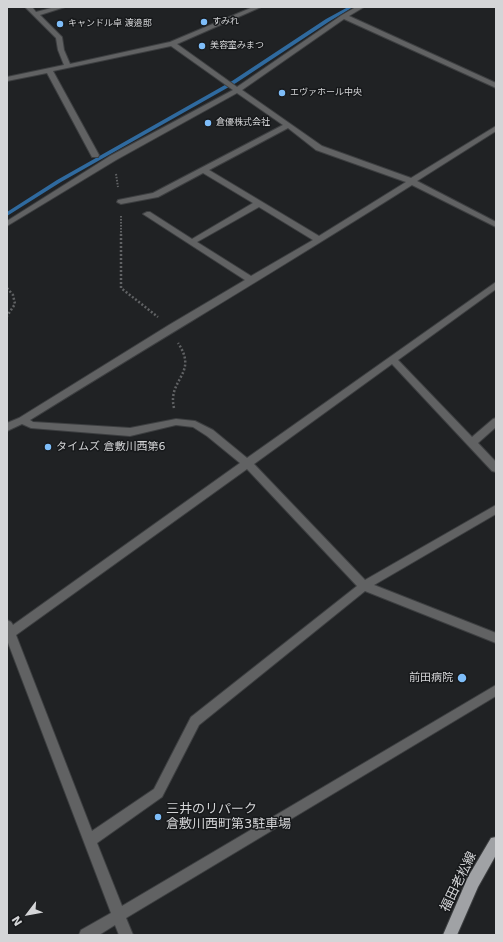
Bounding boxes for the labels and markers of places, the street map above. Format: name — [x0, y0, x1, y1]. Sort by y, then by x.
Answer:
marker: すみれ — [199, 17, 209, 27]
place label: すみれ — [212, 17, 239, 27]
marker: キャンドル卓 渡邉邸 — [55, 19, 65, 29]
place label: キャンドル卓 渡邉邸 — [68, 19, 152, 29]
marker: 美容室みまつ — [197, 41, 207, 51]
place label: 美容室みまつ — [210, 41, 264, 51]
marker: エヴァホール中央 — [277, 88, 287, 98]
place label: エヴァホール中央 — [290, 88, 362, 98]
marker: 倉優株式会社 — [203, 118, 213, 128]
place label: 倉優株式会社 — [216, 118, 270, 128]
place label: タイムズ 倉敷川西第6 — [56, 440, 165, 454]
marker: タイムズ 倉敷川西第6 — [43, 442, 53, 452]
place label: 前田病院 — [409, 671, 453, 685]
marker: 前田病院 — [456, 672, 468, 684]
place label: 三井のリパーク 倉敷川西町第3駐車場 — [166, 802, 291, 833]
marker: 三井のリパーク 倉敷川西町第3駐車場 — [153, 812, 163, 822]

